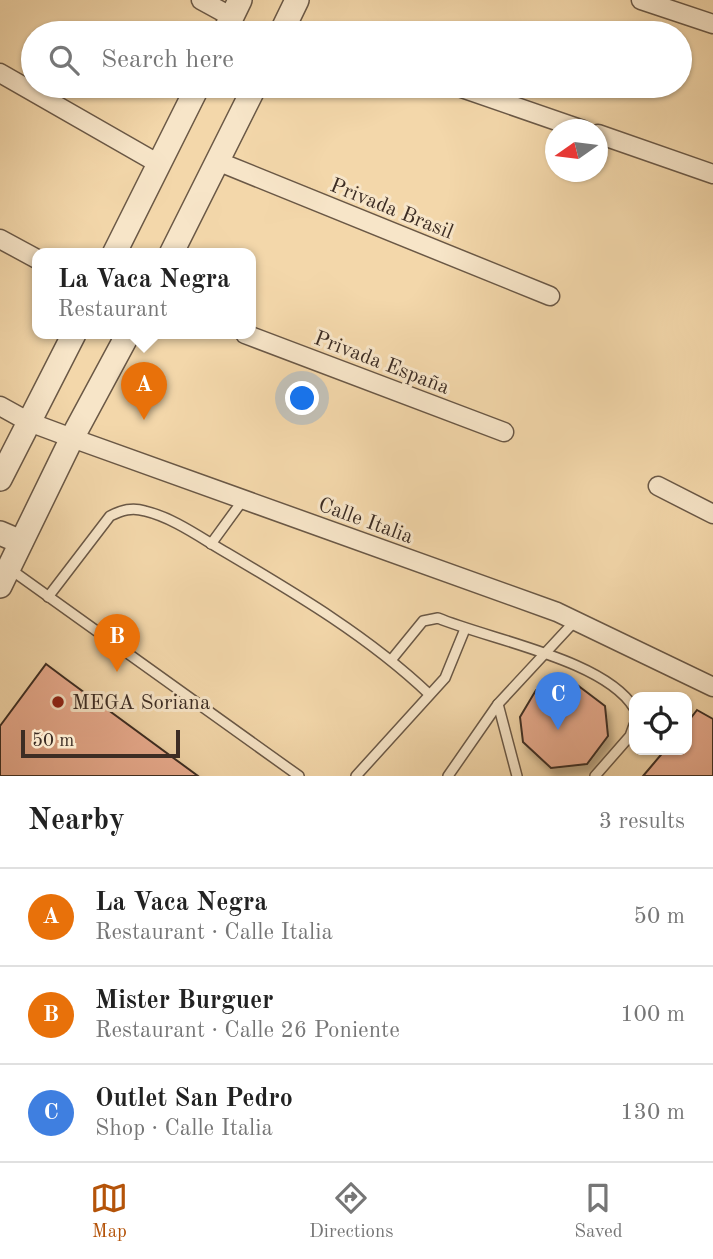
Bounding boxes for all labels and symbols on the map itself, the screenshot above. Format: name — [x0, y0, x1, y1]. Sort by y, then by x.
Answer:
north arrow — [545, 119, 608, 182]
street label: Privada Brasil — [327, 175, 456, 244]
street label: Privada España — [311, 328, 452, 399]
pin: A — [121, 362, 167, 420]
your location — [285, 381, 319, 415]
street label: Calle Italia — [315, 495, 416, 548]
pin: B — [94, 614, 140, 672]
pin: C — [535, 672, 581, 730]
place label: MEGA Soriana — [72, 693, 210, 714]
marker: MEGA Soriana — [50, 694, 66, 710]
scale bar — [21, 727, 180, 759]

